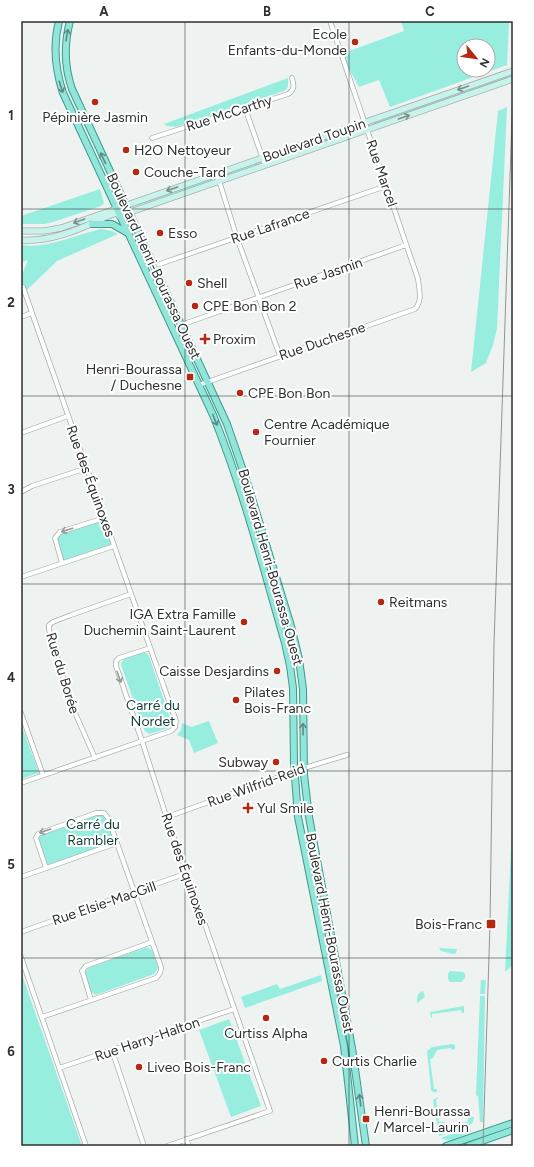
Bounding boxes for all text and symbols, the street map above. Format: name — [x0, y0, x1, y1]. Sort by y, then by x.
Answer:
text: A — [99, 4, 109, 19]
text: B — [263, 4, 271, 19]
text: C — [425, 4, 435, 19]
place label: Ecole Enfants-du-Monde — [228, 26, 347, 59]
one-way arrow — [64, 29, 72, 42]
marker: Ecole Enfants-du-Monde — [350, 37, 360, 47]
north arrow — [456, 38, 496, 78]
text: N — [477, 56, 492, 69]
one-way arrow — [58, 80, 65, 93]
one-way arrow — [457, 85, 469, 93]
street label: Rue McCarthy — [184, 91, 275, 135]
marker: Pépinière Jasmin — [90, 97, 100, 107]
text: 1 — [8, 108, 14, 123]
place label: Pépinière Jasmin — [42, 109, 148, 126]
one-way arrow — [397, 113, 410, 120]
street label: Boulevard Toupin — [260, 115, 368, 166]
street label: Rue Marcel — [362, 137, 401, 209]
place label: H2O Nettoyeur — [134, 142, 231, 159]
marker: H2O Nettoyeur — [121, 145, 131, 155]
one-way arrow — [99, 152, 106, 164]
place label: Couche-Tard — [144, 164, 226, 181]
marker: Couche-Tard — [131, 167, 141, 177]
street label: Boulevard Henri-Bourassa Ouest — [103, 170, 204, 362]
one-way arrow — [166, 186, 179, 193]
street label: Rue Lafrance — [229, 205, 312, 248]
one-way arrow — [73, 218, 85, 226]
place label: Esso — [168, 225, 197, 242]
marker: Esso — [155, 228, 165, 238]
street label: Rue Jasmin — [292, 254, 365, 293]
place label: Shell — [197, 275, 227, 292]
marker: Shell — [184, 278, 194, 288]
text: 2 — [7, 295, 15, 310]
place label: CPE Bon Bon 2 — [203, 298, 297, 315]
marker: CPE Bon Bon 2 — [190, 301, 200, 311]
street label: Rue Duchesne — [277, 319, 368, 364]
place label: Proxim — [213, 331, 256, 348]
marker: Proxim — [200, 334, 210, 344]
place label: Henri-Bourassa / Duchesne — [86, 361, 182, 394]
marker: Henri-Bourassa / Duchesne — [185, 372, 195, 382]
place label: CPE Bon Bon — [248, 385, 331, 402]
marker: CPE Bon Bon — [235, 388, 245, 398]
one-way arrow — [211, 414, 219, 426]
place label: Centre Académique Fournier — [264, 416, 390, 449]
street label: Rue des Équinoxes — [62, 423, 119, 539]
marker: Centre Académique Fournier — [251, 427, 261, 437]
street label: Boulevard Henri-Bourassa Ouest — [234, 467, 307, 667]
text: 3 — [7, 482, 15, 497]
one-way arrow — [61, 527, 74, 534]
place label: Reitmans — [389, 594, 447, 611]
marker: Reitmans — [376, 597, 386, 607]
place label: IGA Extra Famille Duchemin Saint-Laurent — [83, 606, 236, 639]
marker: IGA Extra Famille Duchemin Saint-Laurent — [239, 617, 249, 627]
street label: Rue du Borée — [42, 631, 83, 716]
place label: Caisse Desjardins — [159, 663, 269, 680]
marker: Caisse Desjardins — [272, 666, 282, 676]
text: 4 — [7, 670, 15, 685]
one-way arrow — [116, 670, 124, 682]
place label: Pilates Bois-Franc — [244, 684, 311, 717]
marker: Pilates Bois-Franc — [231, 695, 241, 705]
park label: Carré du Nordet — [126, 697, 180, 730]
one-way arrow — [299, 723, 307, 736]
place label: Subway — [218, 754, 269, 771]
marker: Subway — [271, 757, 281, 767]
street label: Rue Wilfrid-Reid — [205, 760, 307, 811]
place label: Yul Smile — [257, 800, 314, 817]
marker: Yul Smile — [242, 802, 254, 814]
street label: Rue des Équinoxes — [157, 811, 212, 928]
park label: Carré du Rambler — [66, 816, 120, 849]
one-way arrow — [39, 828, 51, 836]
street label: Boulevard Henri-Bourassa Ouest — [302, 832, 357, 1035]
text: 5 — [7, 857, 15, 872]
street label: Rue Elsie-MacGill — [50, 878, 158, 929]
place label: Bois-Franc — [415, 916, 482, 933]
marker: Bois-Franc — [485, 918, 497, 930]
street label: Rue Harry-Halton — [92, 1013, 202, 1065]
marker: Curtiss Alpha — [261, 1013, 271, 1023]
place label: Curtiss Alpha — [224, 1025, 308, 1042]
text: 6 — [7, 1044, 15, 1059]
place label: Curtis Charlie — [332, 1053, 417, 1070]
marker: Curtis Charlie — [319, 1056, 329, 1066]
place label: Liveo Bois-Franc — [147, 1059, 251, 1076]
marker: Liveo Bois-Franc — [134, 1062, 144, 1072]
one-way arrow — [356, 1094, 364, 1107]
place label: Henri-Bourassa / Marcel-Laurin — [374, 1103, 470, 1136]
marker: Henri-Bourassa / Marcel-Laurin — [361, 1114, 371, 1124]

